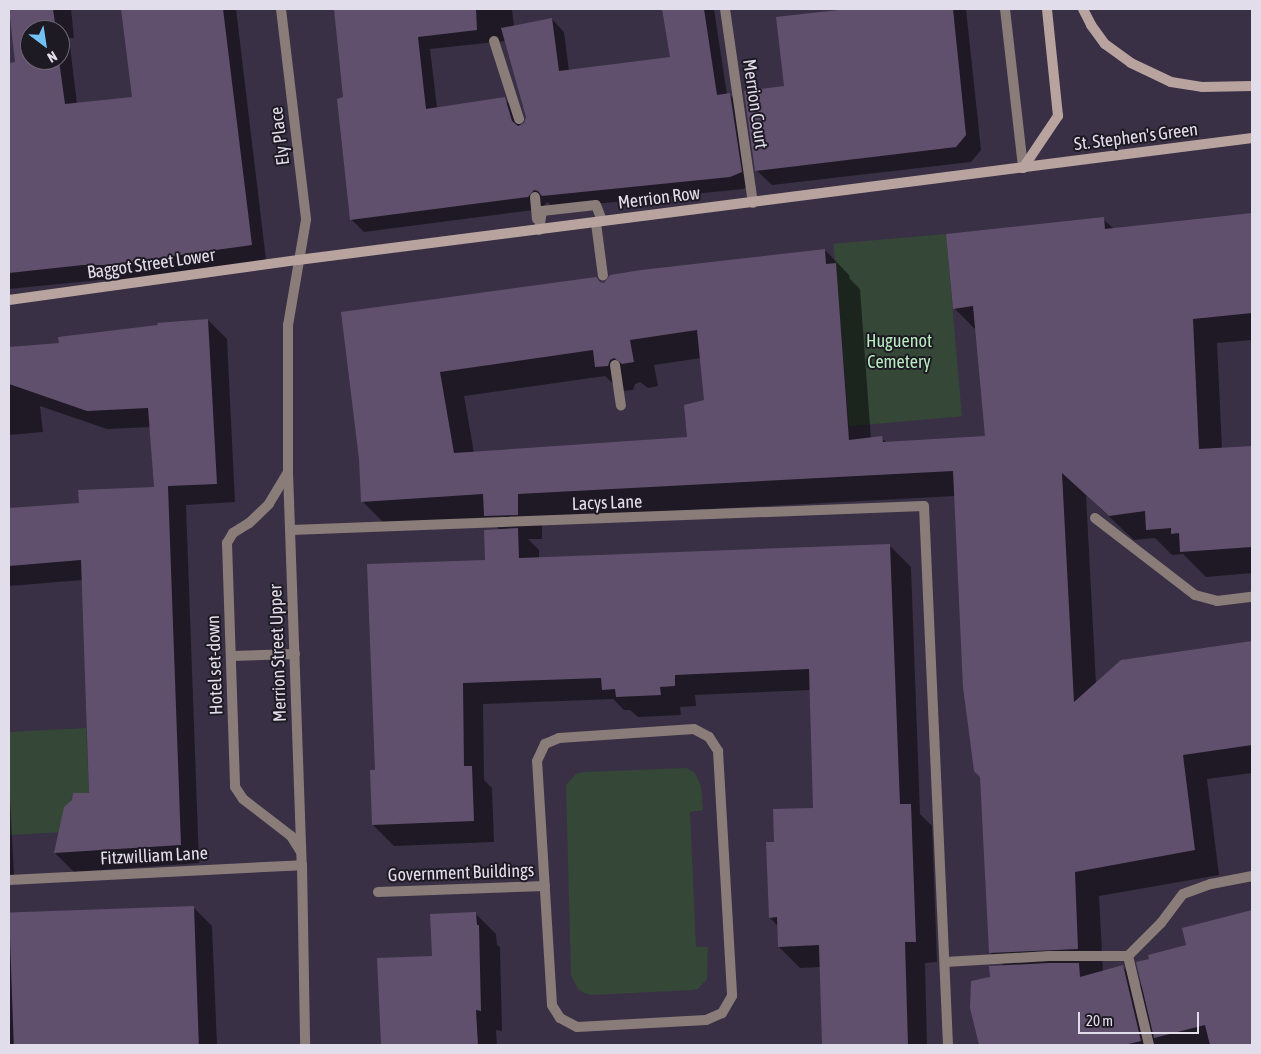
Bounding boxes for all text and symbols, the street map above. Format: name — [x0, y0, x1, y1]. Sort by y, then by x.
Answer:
north arrow — [20, 20, 70, 70]
text: N — [45, 48, 60, 66]
street label: Merrion Court — [738, 58, 772, 150]
street label: Ely Place — [266, 105, 294, 167]
street label: St. Stephen's Green — [1073, 119, 1199, 155]
street label: Merrion Row — [617, 182, 701, 214]
street label: Baggot Street Lower — [86, 244, 216, 284]
park label: Huguenot Cemetery — [866, 331, 932, 374]
street label: Lacys Lane — [571, 491, 643, 515]
street label: Merrion Street Upper — [265, 584, 291, 722]
street label: Hotel set-down — [202, 615, 228, 715]
street label: Fitzwilliam Lane — [100, 842, 208, 870]
street label: Government Buildings — [388, 860, 534, 886]
scale bar — [1081, 1002, 1202, 1034]
text: 20 m — [1086, 1012, 1113, 1029]

